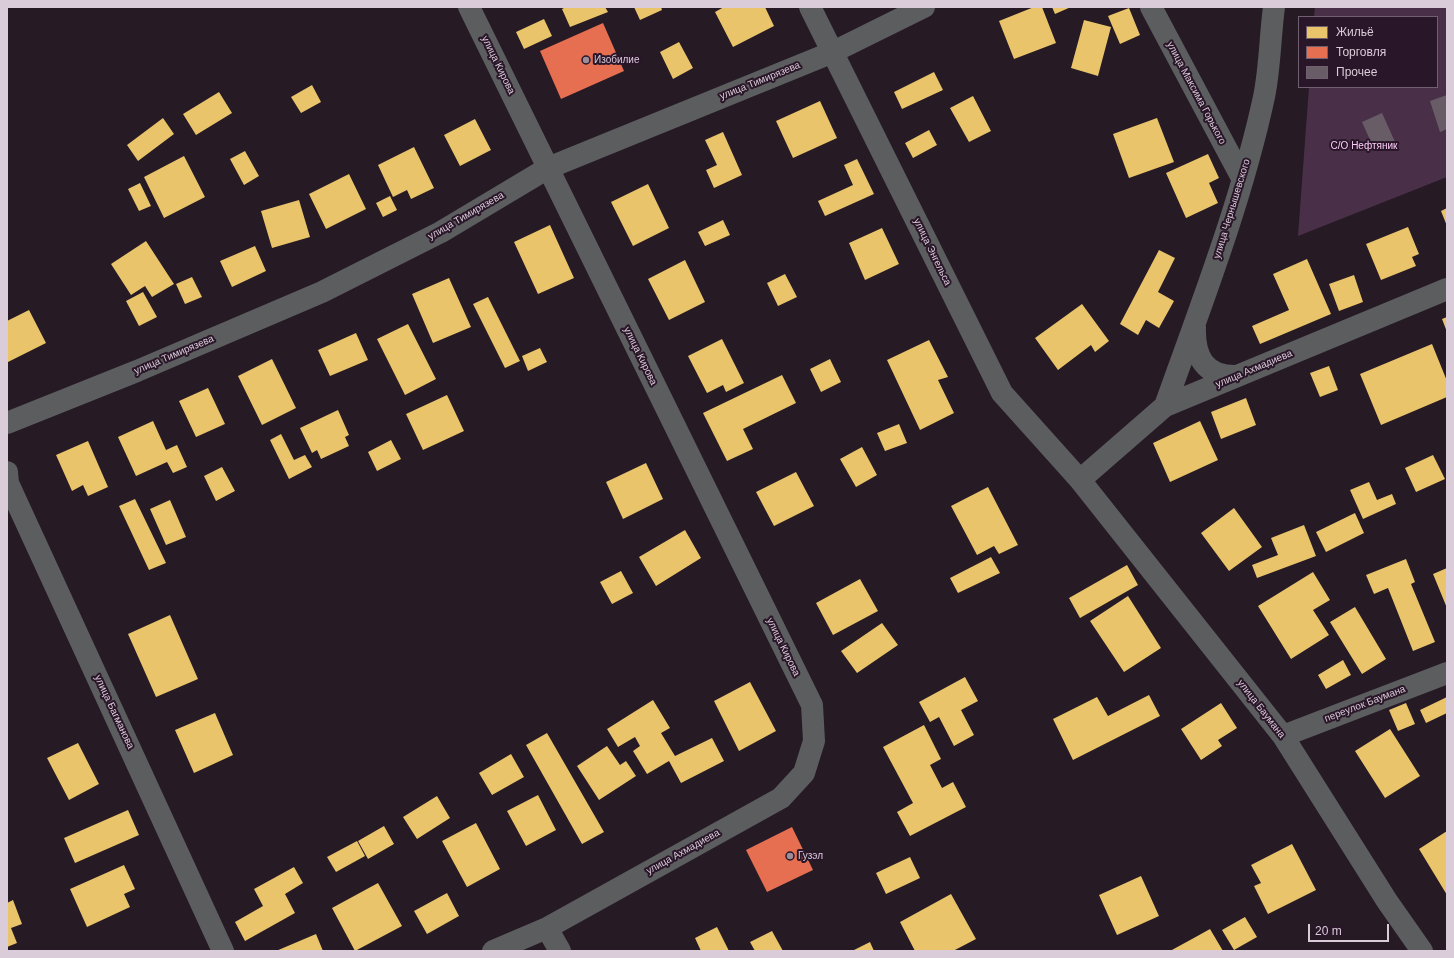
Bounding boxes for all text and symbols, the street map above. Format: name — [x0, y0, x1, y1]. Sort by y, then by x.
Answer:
legend — [1298, 16, 1438, 88]
text: Жильё — [1336, 25, 1374, 39]
street label: улица Кирова — [479, 34, 517, 96]
street label: улица Максима Горького — [1164, 40, 1228, 146]
text: Торговля — [1336, 45, 1386, 59]
place label: Изобилие — [594, 54, 640, 66]
marker: Изобилие — [581, 55, 591, 65]
street label: улица Тимирязева — [718, 59, 802, 103]
text: Прочее — [1336, 65, 1377, 79]
park label: С/О Нефтяник — [1331, 140, 1397, 152]
street label: улица Чернышевского — [1211, 158, 1253, 260]
street label: улица Тимирязева — [426, 189, 506, 243]
street label: улица Энгельса — [911, 216, 953, 288]
street label: улица Кирова — [621, 325, 659, 387]
street label: улица Тимирязева — [132, 333, 216, 377]
street label: улица Ахмадиева — [1214, 347, 1294, 391]
street label: улица Кирова — [764, 616, 802, 678]
street label: улица Багманова — [92, 673, 136, 751]
street label: улица Баумана — [1235, 677, 1287, 741]
street label: переулок Баумана — [1323, 683, 1407, 725]
street label: улица Ахмадиева — [644, 827, 722, 877]
place label: Гузэл — [798, 850, 823, 862]
marker: Гузэл — [785, 851, 795, 861]
scale bar — [1310, 916, 1391, 942]
text: 20 m — [1315, 924, 1342, 938]

